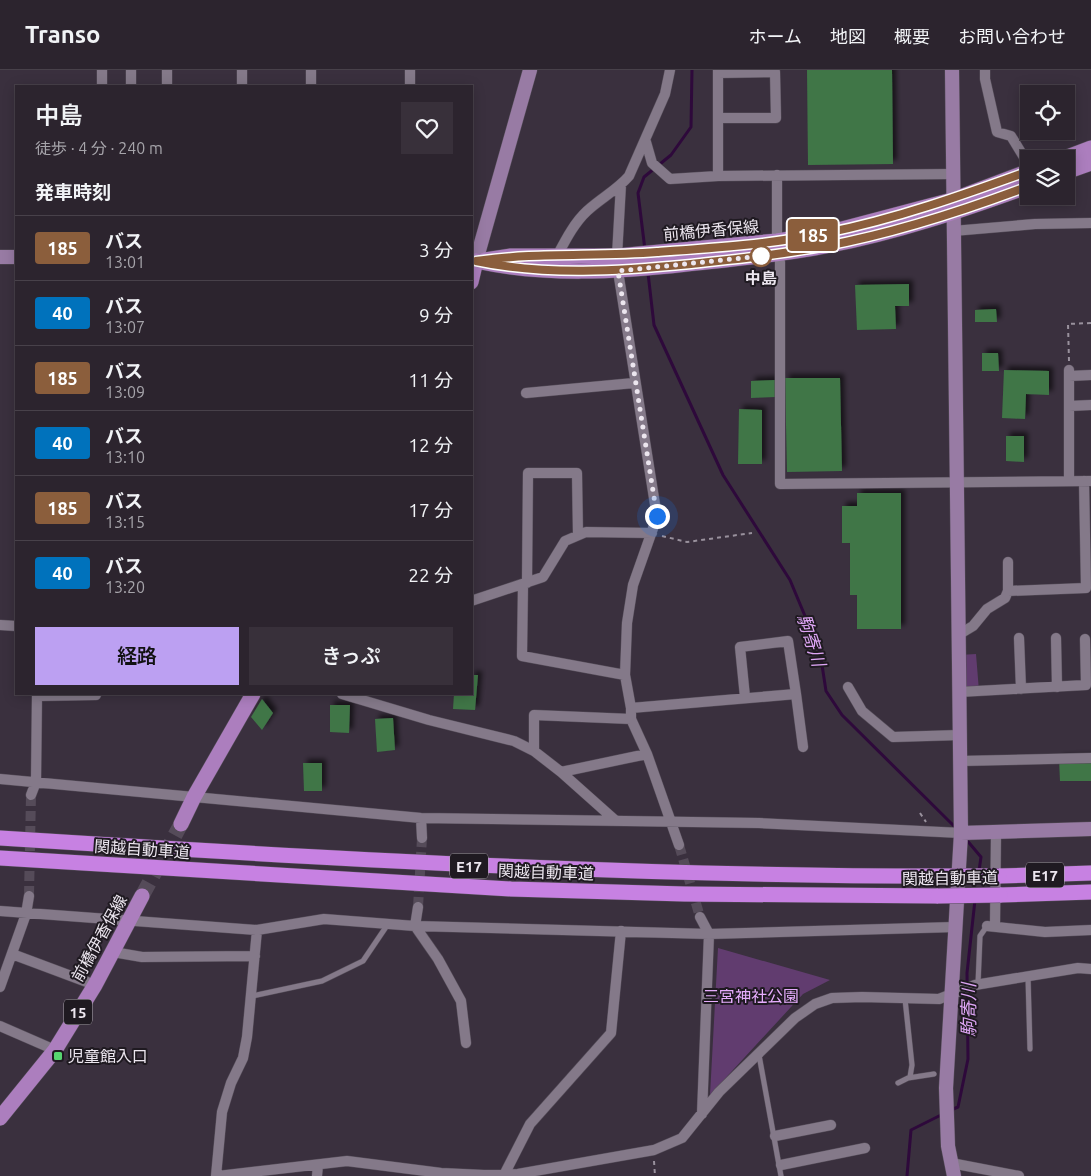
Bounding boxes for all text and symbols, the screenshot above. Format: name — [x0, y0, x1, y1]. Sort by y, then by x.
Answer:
text: Transo — [25, 21, 100, 48]
text: ホーム — [749, 26, 802, 46]
text: 地図 — [830, 26, 866, 46]
text: 概要 — [894, 26, 930, 46]
text: お問い合わせ — [958, 26, 1066, 46]
map controls — [1020, 85, 1075, 205]
button: locate — [1020, 85, 1075, 140]
text: 中島 — [35, 102, 83, 129]
button: heart — [401, 102, 453, 154]
text: 徒歩 · 4 分 · 240 m — [35, 139, 163, 157]
button: layers — [1020, 150, 1075, 205]
text: 発車時刻 — [35, 181, 111, 203]
street label: 前橋伊香保線 — [662, 217, 760, 243]
line badge: 185 — [784, 219, 842, 251]
text: 185 — [798, 225, 828, 245]
text: バス — [105, 230, 143, 252]
text: 185 — [47, 238, 78, 258]
text: 3 分 — [419, 239, 453, 261]
marker: 中島 — [750, 245, 772, 267]
text: 13:01 — [105, 253, 145, 271]
place label: 中島 — [745, 269, 777, 287]
text: バス — [105, 295, 143, 317]
text: 40 — [52, 303, 73, 323]
text: 9 分 — [419, 304, 453, 326]
text: 13:07 — [105, 318, 145, 336]
text: バス — [105, 360, 143, 382]
text: 185 — [47, 368, 78, 388]
text: 11 分 — [408, 369, 453, 391]
text: 13:09 — [105, 383, 145, 401]
text: バス — [105, 425, 143, 447]
text: 40 — [52, 433, 73, 453]
text: 12 分 — [408, 434, 453, 456]
text: 13:10 — [105, 448, 145, 466]
text: バス — [105, 490, 143, 512]
text: 185 — [47, 498, 78, 518]
text: 17 分 — [408, 499, 453, 521]
your location — [645, 504, 670, 529]
text: 13:15 — [105, 513, 145, 531]
text: バス — [105, 555, 143, 577]
text: 40 — [52, 563, 73, 583]
text: 22 分 — [408, 564, 453, 586]
text: 13:20 — [105, 578, 145, 596]
water label: 駒寄川 — [794, 611, 830, 671]
button: 経路 — [35, 627, 239, 685]
button: きっぷ — [249, 627, 453, 685]
street label: 関越自動車道 — [93, 837, 191, 861]
road number: E17 — [450, 854, 488, 878]
street label: 関越自動車道 — [498, 861, 594, 883]
road number: E17 — [1026, 862, 1064, 888]
street label: 関越自動車道 — [902, 868, 998, 888]
street label: 前橋伊香保線 — [68, 892, 130, 984]
water label: 駒寄川 — [958, 981, 978, 1037]
park label: 三宮神社公園 — [703, 987, 799, 1005]
road number: 15 — [64, 1000, 92, 1024]
place label: 児童館入口 — [68, 1047, 148, 1065]
marker: 児童館入口 — [52, 1050, 64, 1062]

